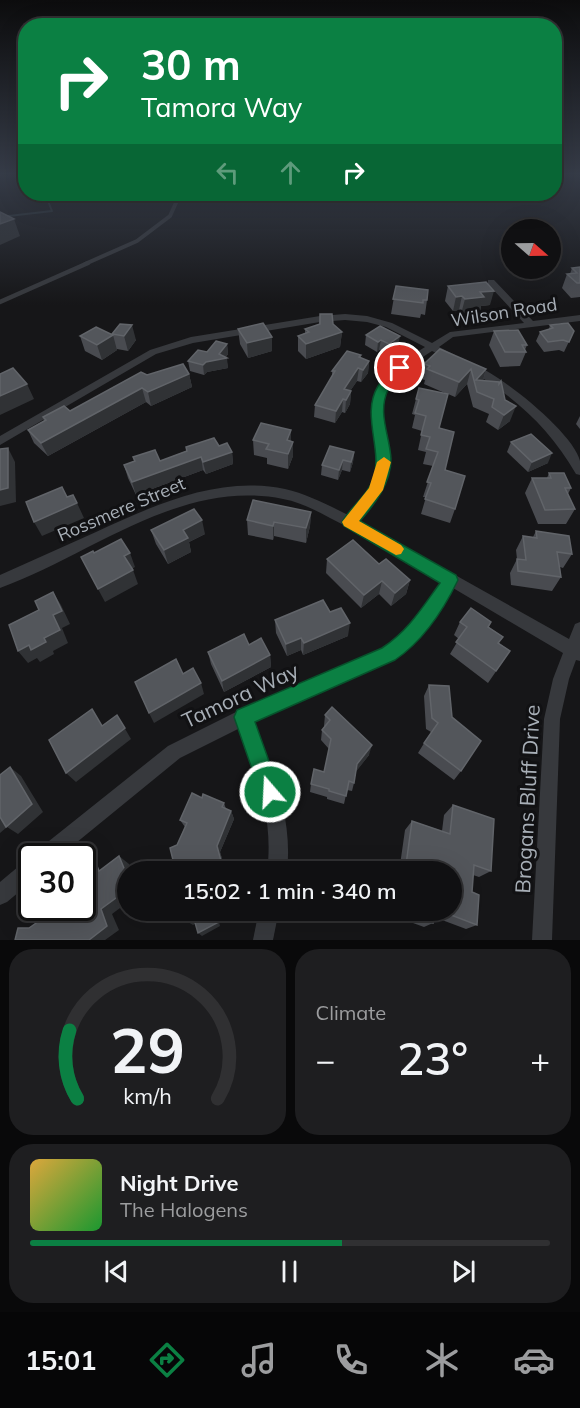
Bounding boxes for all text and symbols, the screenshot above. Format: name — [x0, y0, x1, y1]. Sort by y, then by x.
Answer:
text: 30 m — [141, 38, 241, 91]
icon: right — [42, 42, 120, 120]
text: Tamora Way — [141, 90, 302, 124]
icon: left — [211, 156, 244, 189]
icon: ahead — [274, 156, 307, 189]
icon: right — [337, 156, 370, 189]
north arrow — [501, 219, 561, 279]
map controls — [501, 219, 561, 279]
street label: Wilson Road — [449, 292, 559, 332]
pin — [374, 342, 425, 393]
icon: arrive — [383, 351, 416, 384]
street label: Rossmere Street — [54, 472, 188, 546]
street label: Tamora Way — [178, 657, 302, 733]
street label: Brogans Bluff Drive — [509, 704, 545, 894]
position arrow — [238, 760, 302, 824]
speed limit sign: 30 — [18, 843, 96, 921]
text: 15:02 · 1 min · 340 m — [182, 877, 397, 905]
text: Climate — [316, 1000, 386, 1025]
text: 29 — [110, 1010, 185, 1089]
text: 23° — [397, 1030, 468, 1086]
text: − — [316, 1039, 335, 1080]
text: + — [530, 1039, 550, 1080]
text: km/h — [123, 1082, 171, 1109]
text: Night Drive — [120, 1169, 239, 1197]
text: The Halogens — [120, 1197, 248, 1222]
icon: previous — [100, 1255, 133, 1288]
icon: pause — [273, 1255, 306, 1288]
icon: next — [447, 1255, 480, 1288]
icon: directions — [146, 1339, 188, 1381]
icon: music — [238, 1339, 280, 1381]
icon: phone — [330, 1339, 372, 1381]
icon: climate — [421, 1339, 463, 1381]
icon: car — [513, 1339, 555, 1381]
text: 15:01 — [25, 1343, 96, 1377]

